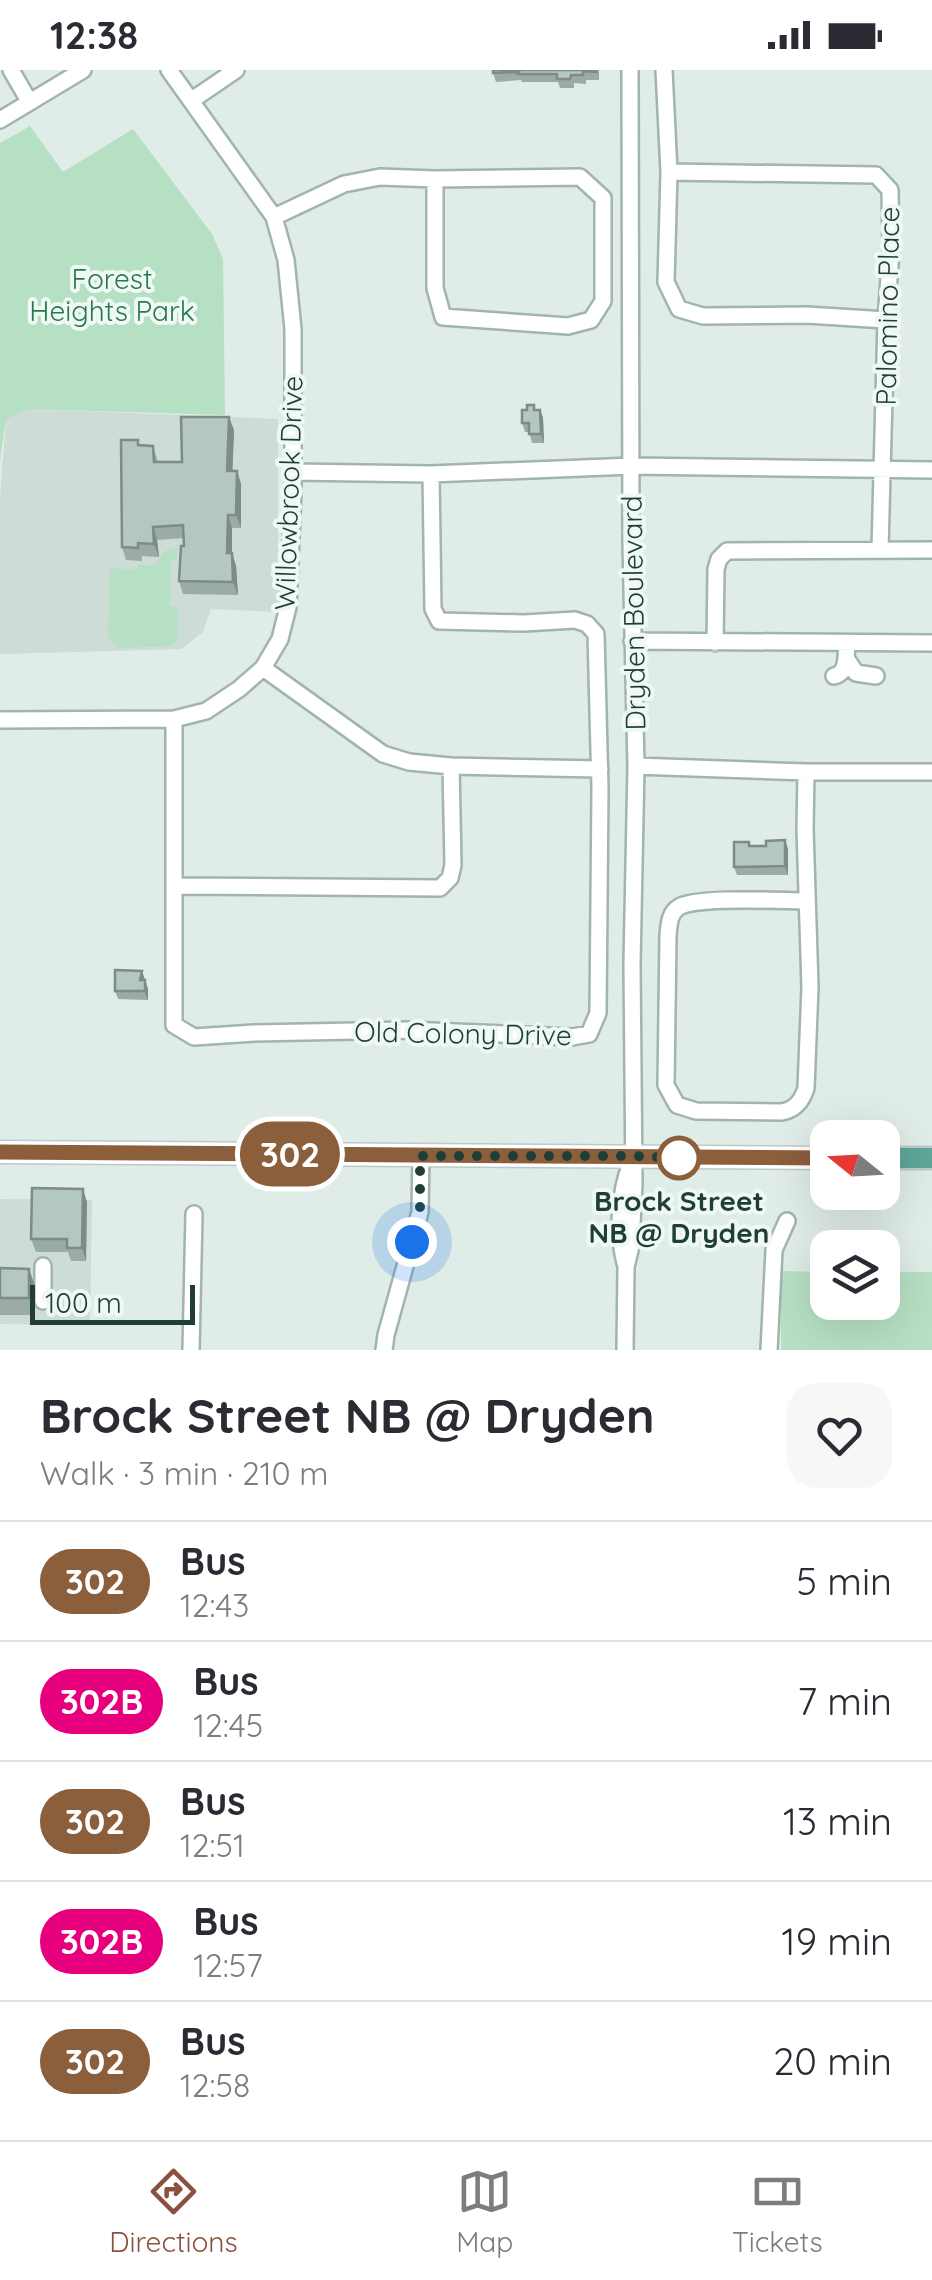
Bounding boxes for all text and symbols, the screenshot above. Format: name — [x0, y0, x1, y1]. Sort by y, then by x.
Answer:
text: 12:38 — [50, 11, 138, 59]
street label: Palomino Place — [868, 206, 906, 406]
park label: Forest Heights Park — [29, 261, 195, 328]
street label: Willowbrook Drive — [266, 375, 310, 611]
street label: Dryden Boulevard — [613, 495, 653, 731]
street label: Old Colony Drive — [354, 1014, 572, 1052]
north arrow — [810, 1120, 900, 1210]
map controls — [810, 1120, 900, 1320]
line badge: 302 — [232, 1122, 348, 1186]
text: 302 — [260, 1132, 320, 1176]
marker: Brock Street NB @ Dryden — [658, 1137, 700, 1179]
place label: Brock Street NB @ Dryden — [589, 1183, 769, 1250]
your location — [387, 1217, 437, 1267]
button: layers — [810, 1230, 900, 1320]
scale bar — [30, 1280, 195, 1324]
text: 100 m — [45, 1285, 122, 1320]
button: heart — [787, 1383, 892, 1488]
text: Brock Street NB @ Dryden — [40, 1385, 655, 1445]
text: Walk · 3 min · 210 m — [40, 1453, 328, 1493]
text: Bus — [180, 1537, 246, 1585]
text: 5 min — [796, 1557, 892, 1605]
text: 302 — [65, 1559, 125, 1603]
text: 12:43 — [180, 1585, 249, 1625]
text: Bus — [193, 1657, 259, 1705]
text: 7 min — [797, 1677, 892, 1725]
text: 302B — [60, 1679, 143, 1723]
text: 12:45 — [193, 1705, 263, 1745]
text: Bus — [180, 1777, 246, 1825]
text: 13 min — [783, 1797, 892, 1845]
text: 302 — [65, 1799, 125, 1843]
text: 12:51 — [180, 1825, 245, 1865]
text: Bus — [193, 1897, 259, 1945]
text: 19 min — [782, 1917, 892, 1965]
text: 302B — [60, 1919, 143, 1963]
text: 12:57 — [193, 1945, 263, 1985]
text: Bus — [180, 2017, 246, 2065]
text: 20 min — [773, 2037, 892, 2085]
text: 302 — [65, 2039, 125, 2083]
text: 12:58 — [180, 2065, 250, 2105]
tab: Directions — [109, 2164, 238, 2259]
tab: Map — [456, 2164, 513, 2259]
tab: Tickets — [732, 2164, 823, 2259]

